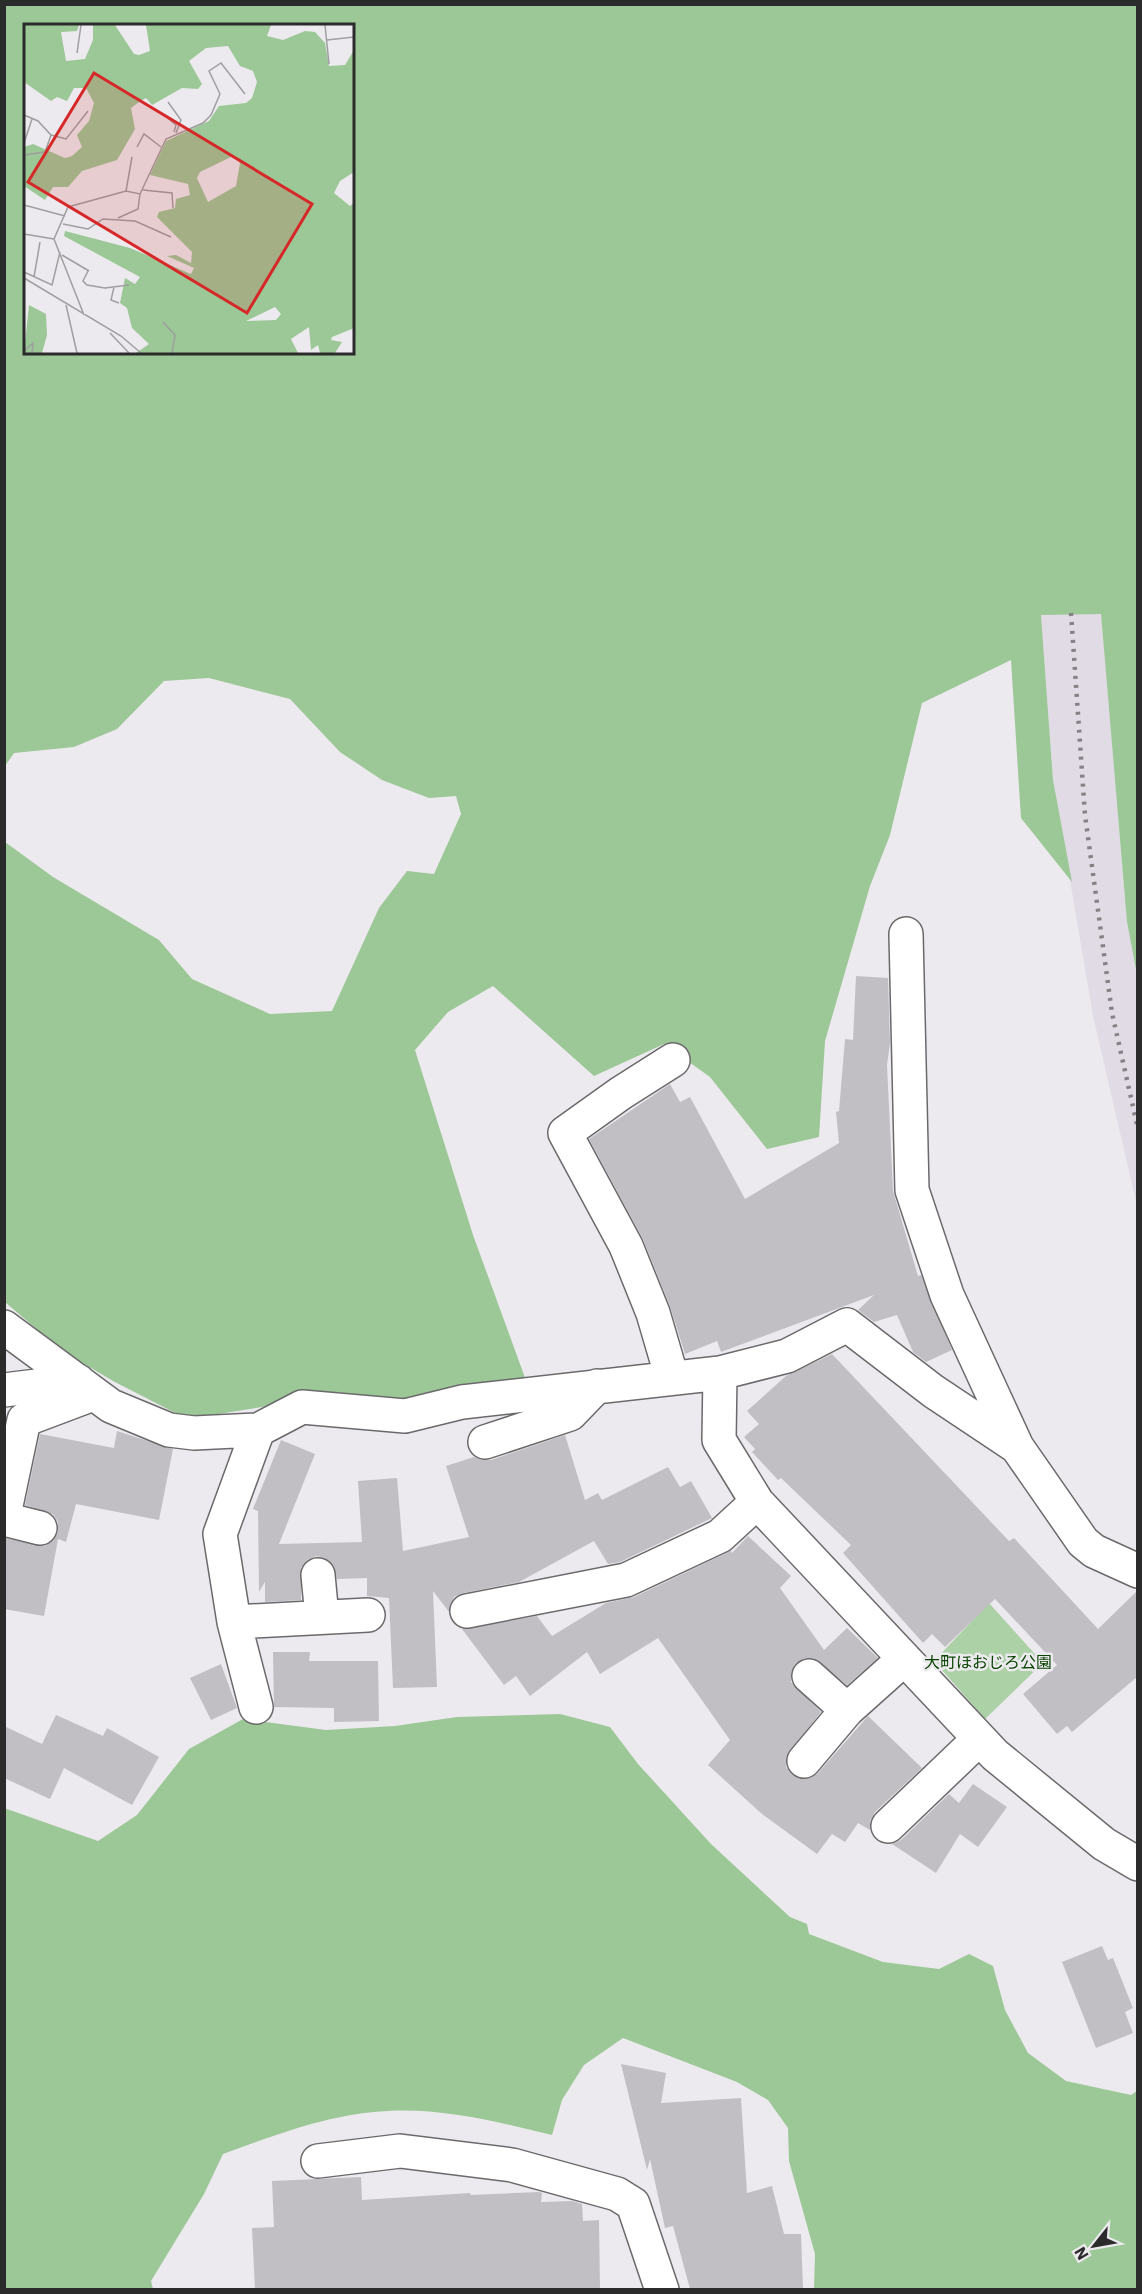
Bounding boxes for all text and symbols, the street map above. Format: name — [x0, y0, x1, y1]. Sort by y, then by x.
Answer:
inset map — [24, 24, 354, 354]
park label: 大町ほおじろ公園 — [924, 1652, 1052, 1672]
north arrow — [1064, 2216, 1124, 2276]
text: N — [1070, 2244, 1093, 2264]

